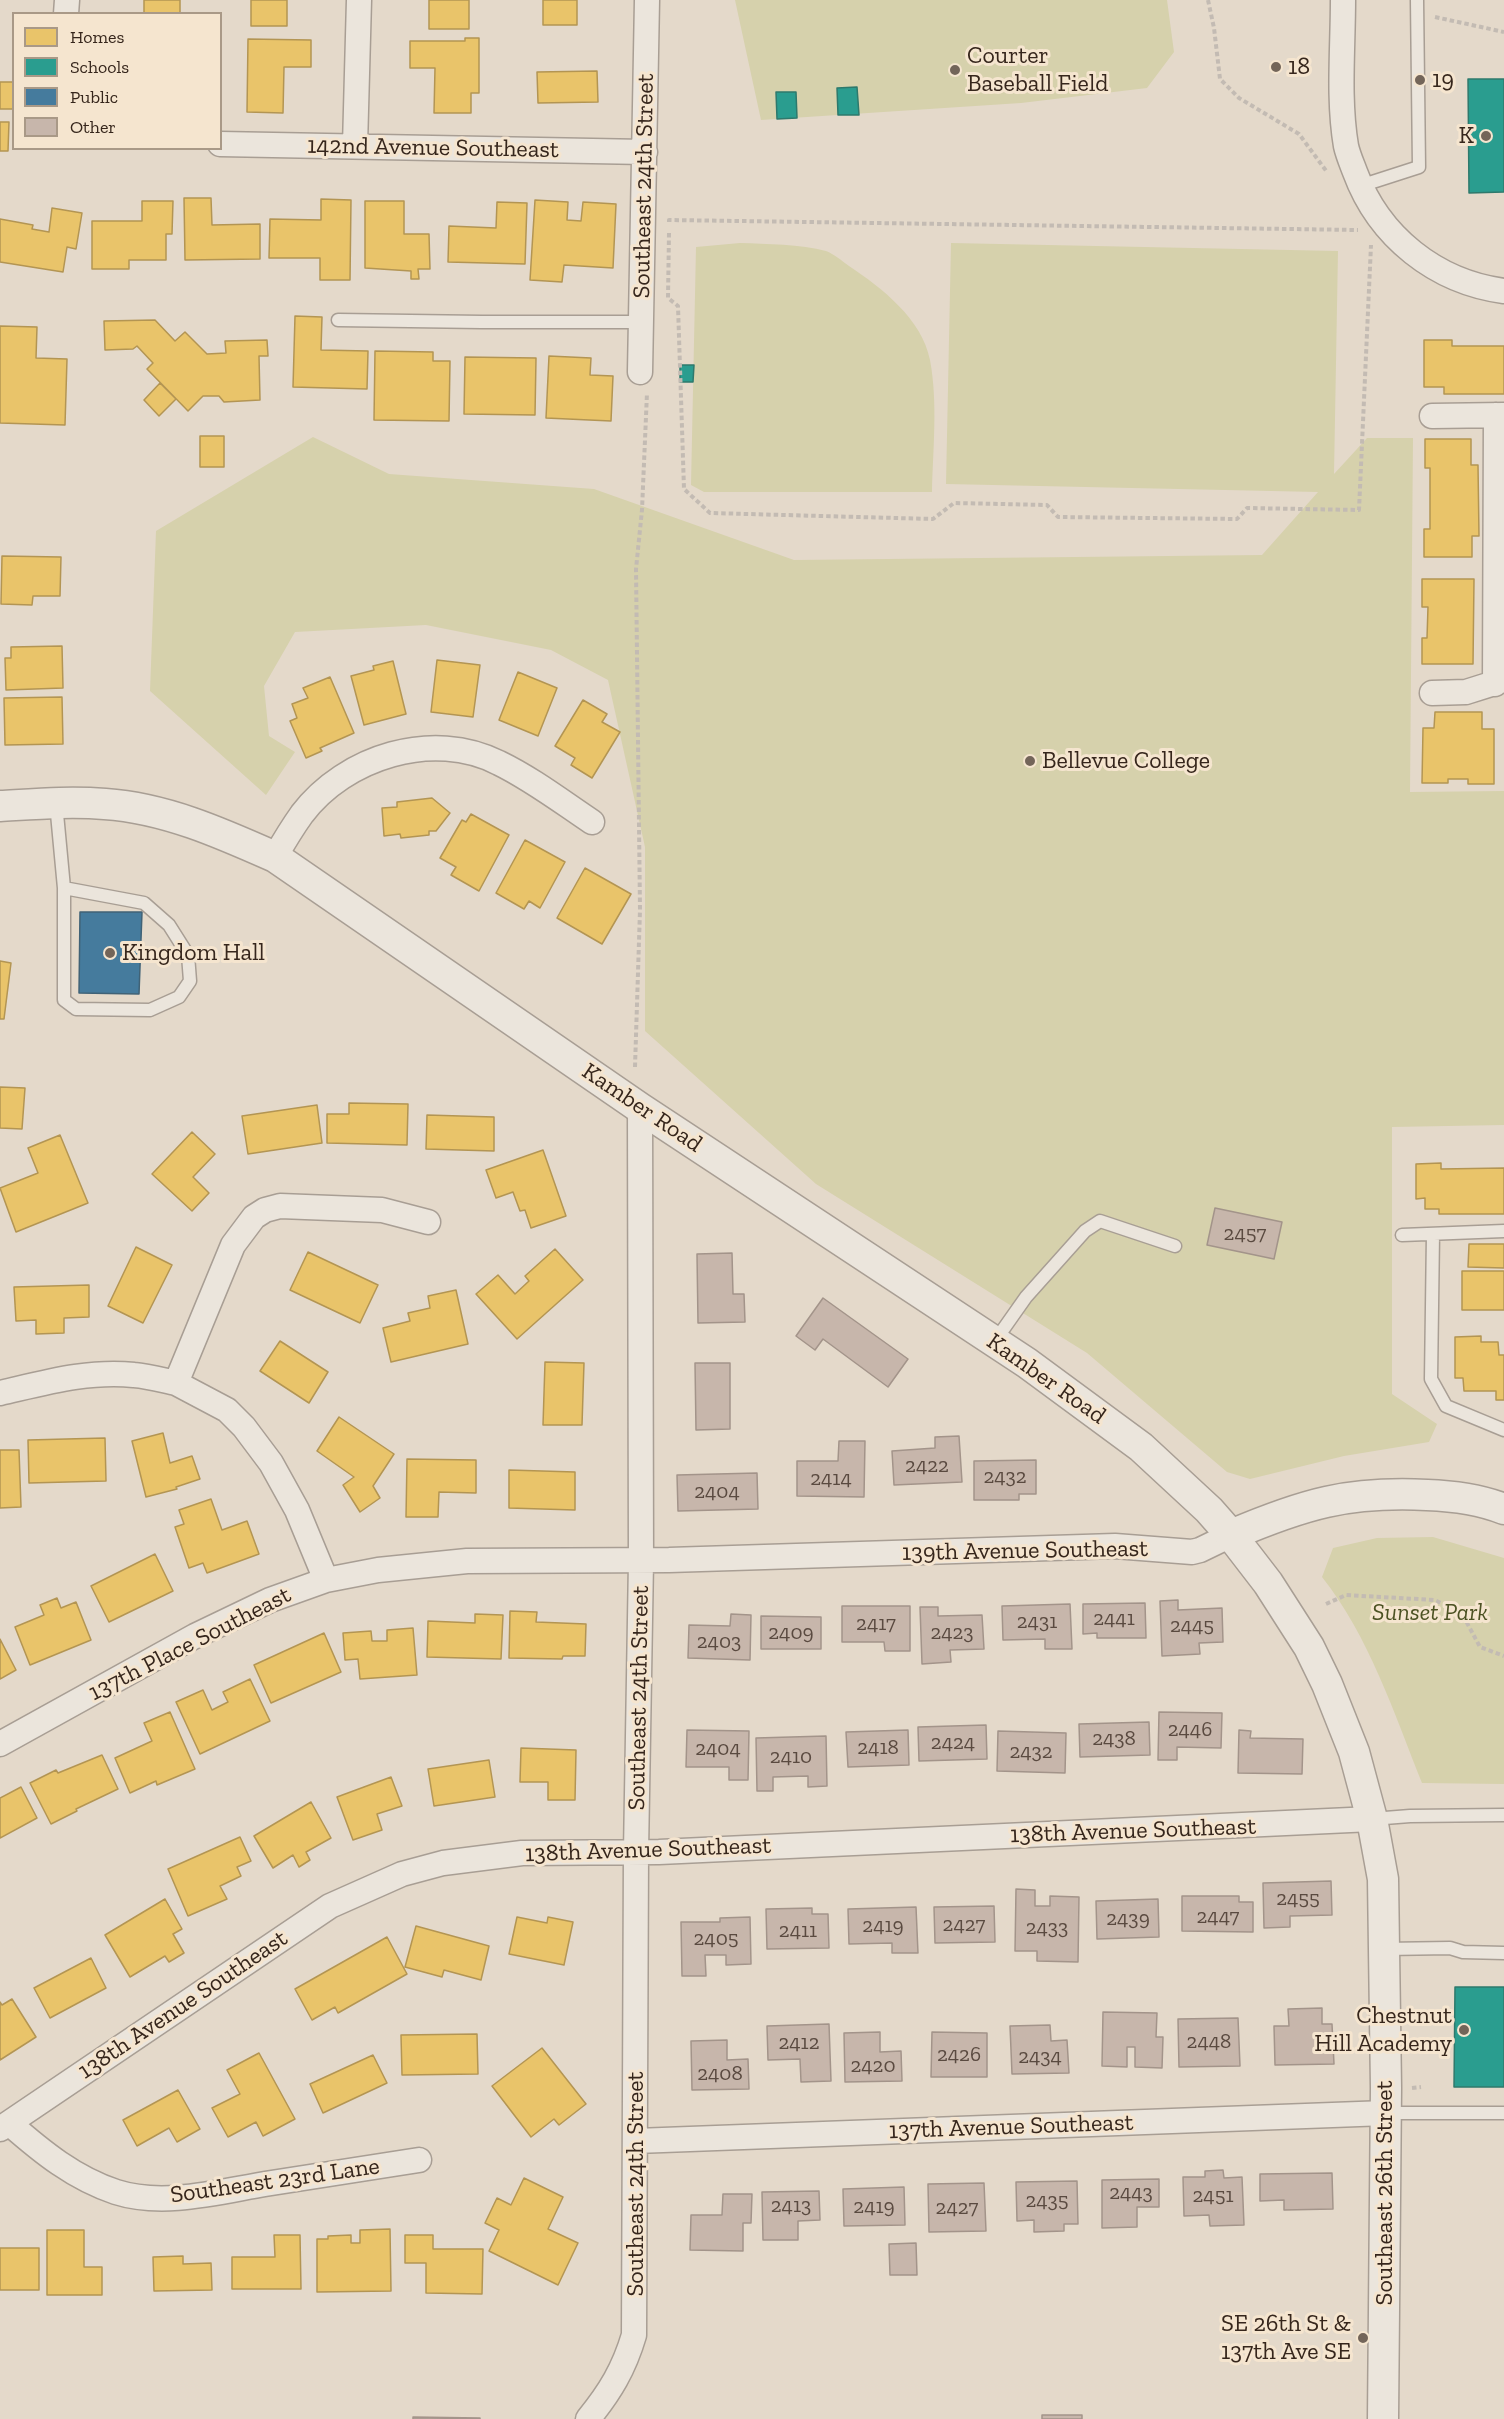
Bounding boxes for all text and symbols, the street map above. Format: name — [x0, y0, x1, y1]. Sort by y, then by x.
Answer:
legend — [12, 12, 222, 150]
text: Homes — [70, 26, 124, 48]
place label: Courter Baseball Field — [967, 42, 1108, 98]
place label: 18 — [1288, 53, 1310, 81]
text: Schools — [70, 56, 129, 78]
marker: 18 — [1269, 60, 1283, 74]
marker: Courter Baseball Field — [948, 63, 962, 77]
place label: 19 — [1432, 66, 1454, 94]
street label: Southeast 24th Street — [628, 73, 660, 299]
marker: 19 — [1413, 73, 1427, 87]
text: Public — [70, 86, 118, 108]
text: Other — [70, 116, 116, 138]
place label: K — [1459, 122, 1474, 150]
marker: K — [1479, 129, 1493, 143]
street label: 142nd Avenue Southeast — [307, 131, 559, 165]
place label: Bellevue College — [1042, 747, 1210, 775]
marker: Bellevue College — [1023, 754, 1037, 768]
place label: Kingdom Hall — [122, 939, 265, 967]
marker: Kingdom Hall — [103, 946, 117, 960]
street label: Kamber Road — [576, 1057, 708, 1159]
house number: 2457 — [1224, 1221, 1266, 1247]
street label: Kamber Road — [981, 1327, 1111, 1431]
house number: 2422 — [905, 1453, 949, 1479]
house number: 2432 — [983, 1464, 1027, 1490]
house number: 2414 — [810, 1466, 852, 1492]
house number: 2404 — [694, 1479, 740, 1505]
street label: 139th Avenue Southeast — [902, 1534, 1148, 1568]
street label: 137th Place Southeast — [84, 1581, 296, 1707]
street label: Southeast 24th Street — [623, 1585, 655, 1811]
park label: Sunset Park — [1372, 1599, 1488, 1627]
house number: 2441 — [1093, 1606, 1135, 1632]
house number: 2431 — [1017, 1609, 1057, 1635]
house number: 2417 — [856, 1611, 896, 1637]
house number: 2445 — [1170, 1613, 1214, 1639]
house number: 2409 — [768, 1620, 814, 1646]
house number: 2423 — [930, 1620, 974, 1646]
house number: 2403 — [697, 1629, 741, 1655]
house number: 2446 — [1168, 1717, 1212, 1743]
house number: 2438 — [1092, 1726, 1136, 1752]
house number: 2424 — [931, 1730, 975, 1756]
house number: 2418 — [857, 1735, 899, 1761]
house number: 2404 — [695, 1736, 741, 1762]
house number: 2432 — [1009, 1739, 1053, 1765]
house number: 2410 — [770, 1744, 812, 1770]
street label: 138th Avenue Southeast — [1009, 1812, 1257, 1850]
street label: 138th Avenue Southeast — [524, 1831, 772, 1869]
house number: 2455 — [1276, 1886, 1320, 1912]
house number: 2447 — [1196, 1904, 1240, 1930]
house number: 2439 — [1106, 1906, 1150, 1932]
house number: 2427 — [943, 1912, 985, 1938]
house number: 2419 — [862, 1913, 904, 1939]
house number: 2433 — [1026, 1915, 1068, 1941]
house number: 2411 — [779, 1918, 817, 1944]
street label: 138th Avenue Southeast — [73, 1924, 293, 2086]
house number: 2405 — [694, 1926, 738, 1952]
place label: Chestnut Hill Academy — [1314, 2002, 1452, 2058]
marker: Chestnut Hill Academy — [1457, 2023, 1471, 2037]
house number: 2448 — [1187, 2029, 1231, 2055]
house number: 2412 — [778, 2030, 820, 2056]
house number: 2426 — [937, 2042, 981, 2068]
house number: 2434 — [1018, 2044, 1062, 2070]
house number: 2420 — [850, 2053, 896, 2079]
house number: 2408 — [697, 2061, 743, 2087]
street label: Southeast 24th Street — [622, 2072, 650, 2296]
street label: Southeast 26th Street — [1371, 2081, 1399, 2305]
street label: 137th Avenue Southeast — [888, 2108, 1134, 2146]
street label: Southeast 23rd Lane — [168, 2152, 382, 2210]
house number: 2443 — [1109, 2180, 1153, 2206]
house number: 2451 — [1193, 2183, 1233, 2209]
house number: 2435 — [1025, 2188, 1069, 2214]
house number: 2413 — [771, 2193, 811, 2219]
house number: 2419 — [853, 2194, 895, 2220]
house number: 2427 — [936, 2195, 978, 2221]
place label: SE 26th St & 137th Ave SE — [1221, 2310, 1351, 2366]
marker: SE 26th St & 137th Ave SE — [1356, 2331, 1370, 2345]

